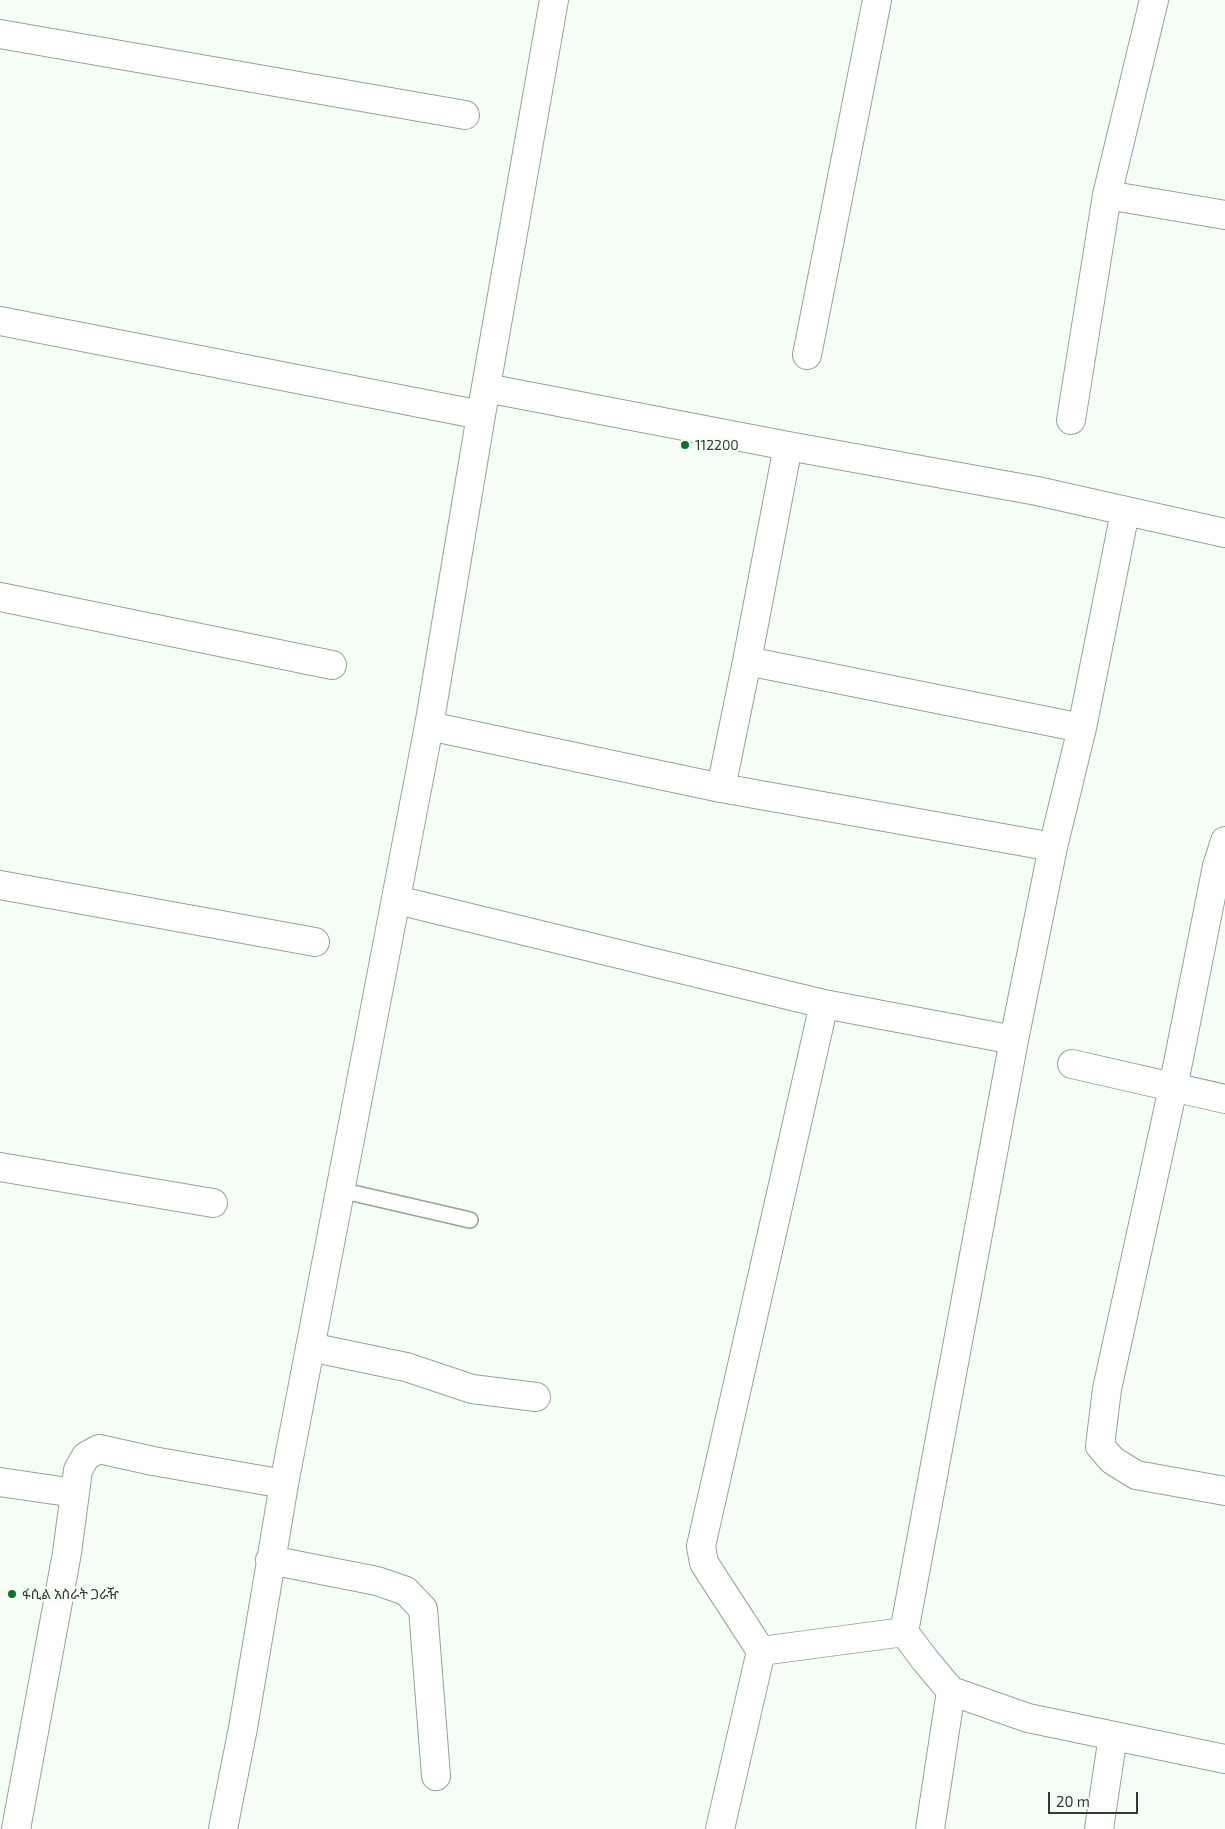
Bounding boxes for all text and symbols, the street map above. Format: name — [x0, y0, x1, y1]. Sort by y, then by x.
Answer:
place label: 112200 — [695, 437, 739, 453]
marker: 112200 — [679, 439, 691, 451]
place label: ፋሲል አስራት ጋራዥ — [22, 1586, 119, 1602]
marker: ፋሲል አስራት ጋራዥ — [6, 1588, 18, 1600]
scale bar — [1050, 1782, 1140, 1814]
text: 20 m — [1056, 1792, 1090, 1810]

